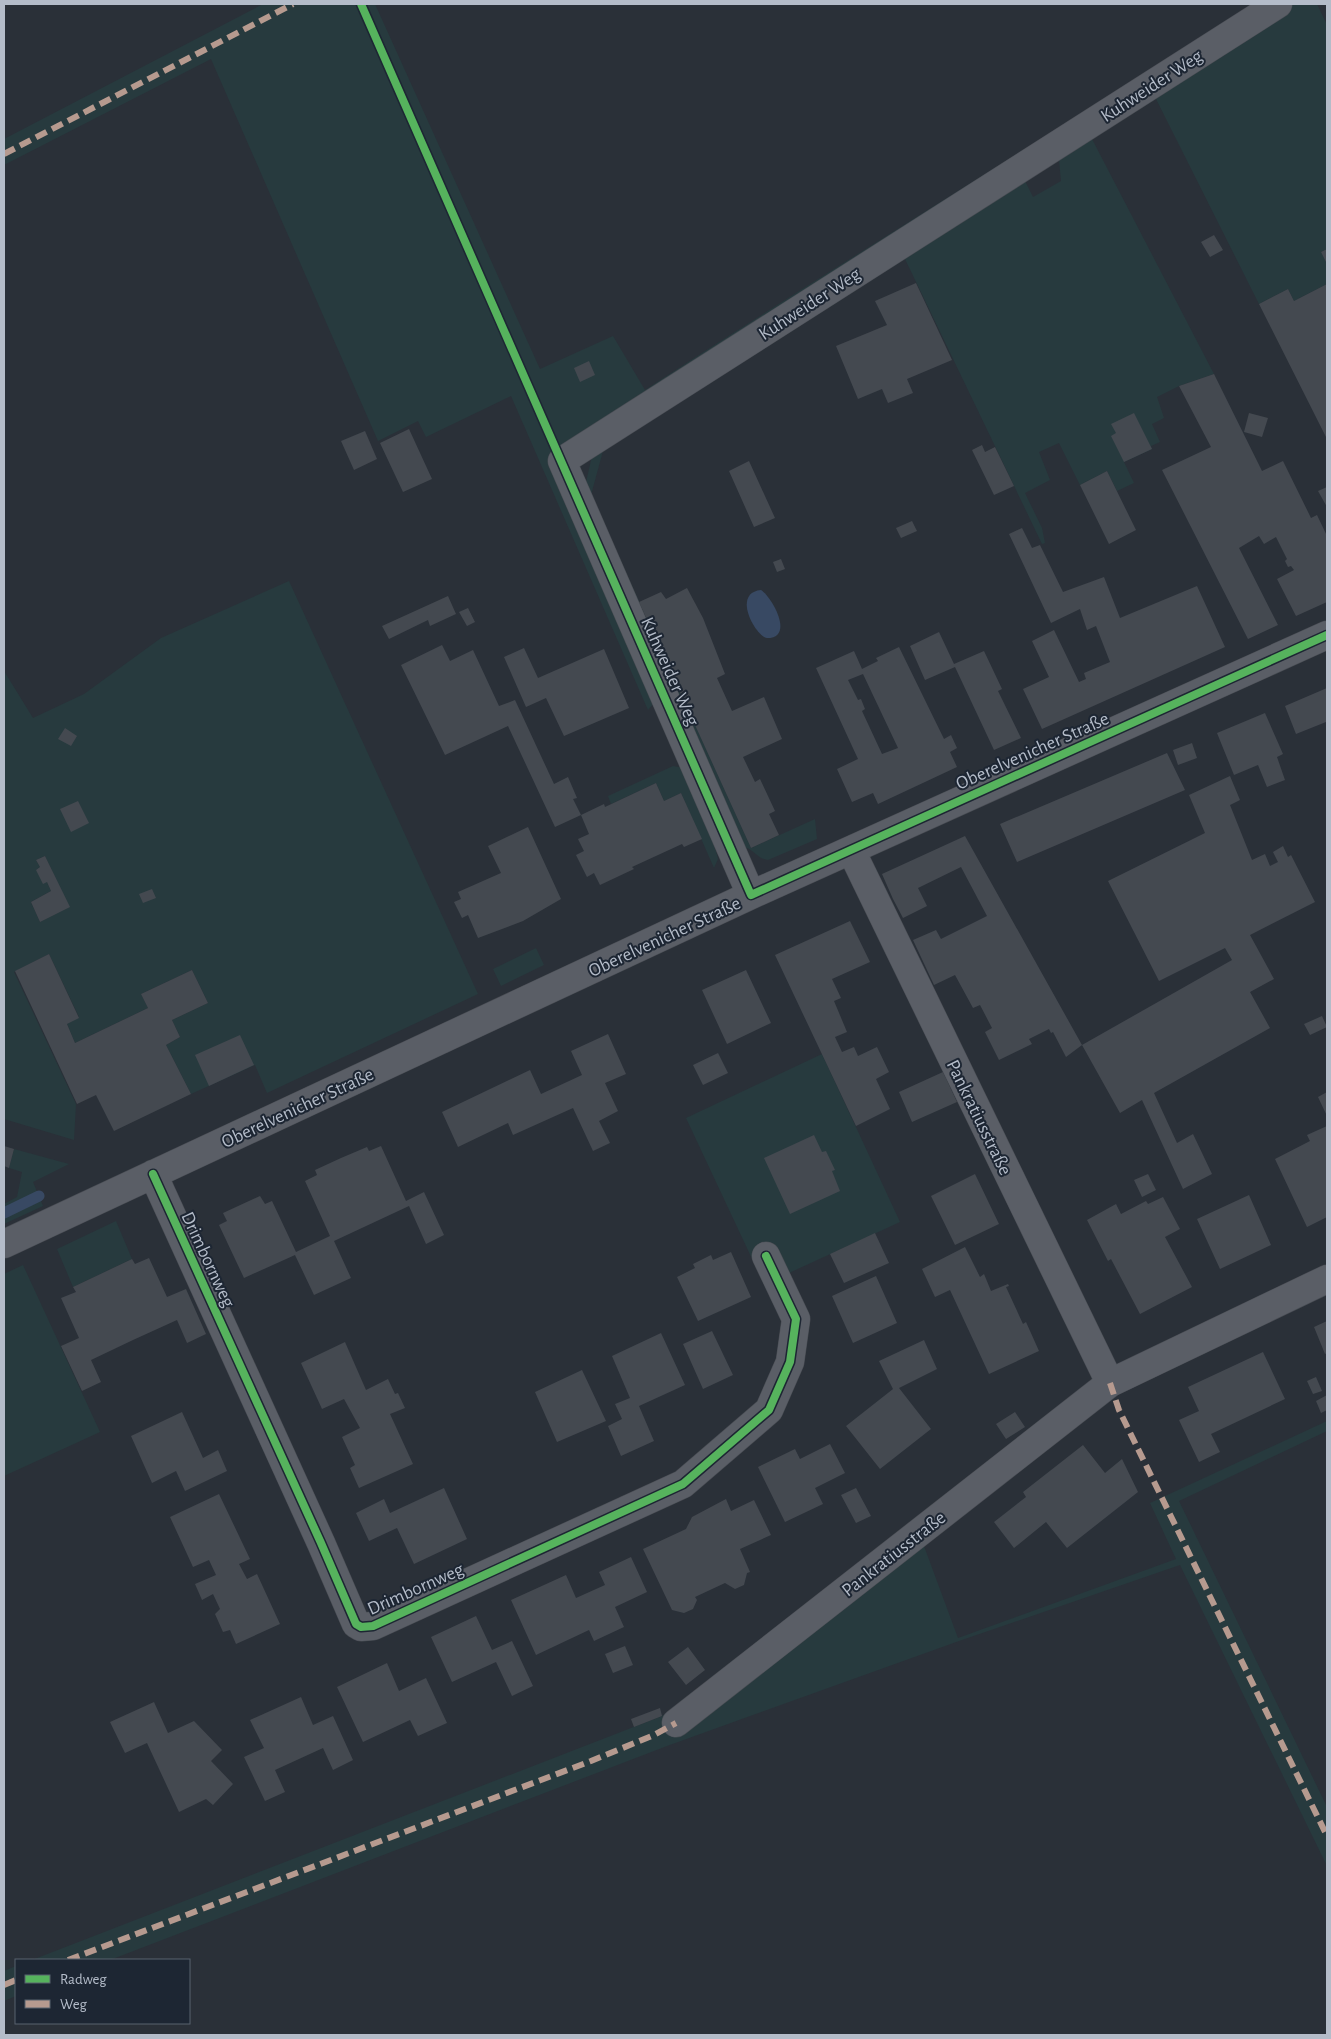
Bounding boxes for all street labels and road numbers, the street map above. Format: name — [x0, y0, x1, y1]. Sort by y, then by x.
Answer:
street label: Kuhweider Weg — [1098, 46, 1207, 126]
street label: Kuhweider Weg — [756, 264, 865, 344]
street label: Kuhweider Weg — [637, 614, 702, 730]
street label: Oberelvenicher Straße — [953, 709, 1112, 794]
street label: Oberelvenicher Straße — [586, 894, 744, 981]
street label: Pankratiusstraße — [943, 1057, 1015, 1178]
street label: Oberelvenicher Straße — [219, 1065, 377, 1152]
street label: Drimbornweg — [177, 1209, 238, 1311]
street label: Pankratiusstraße — [839, 1508, 949, 1600]
street label: Drimbornweg — [365, 1559, 467, 1619]

